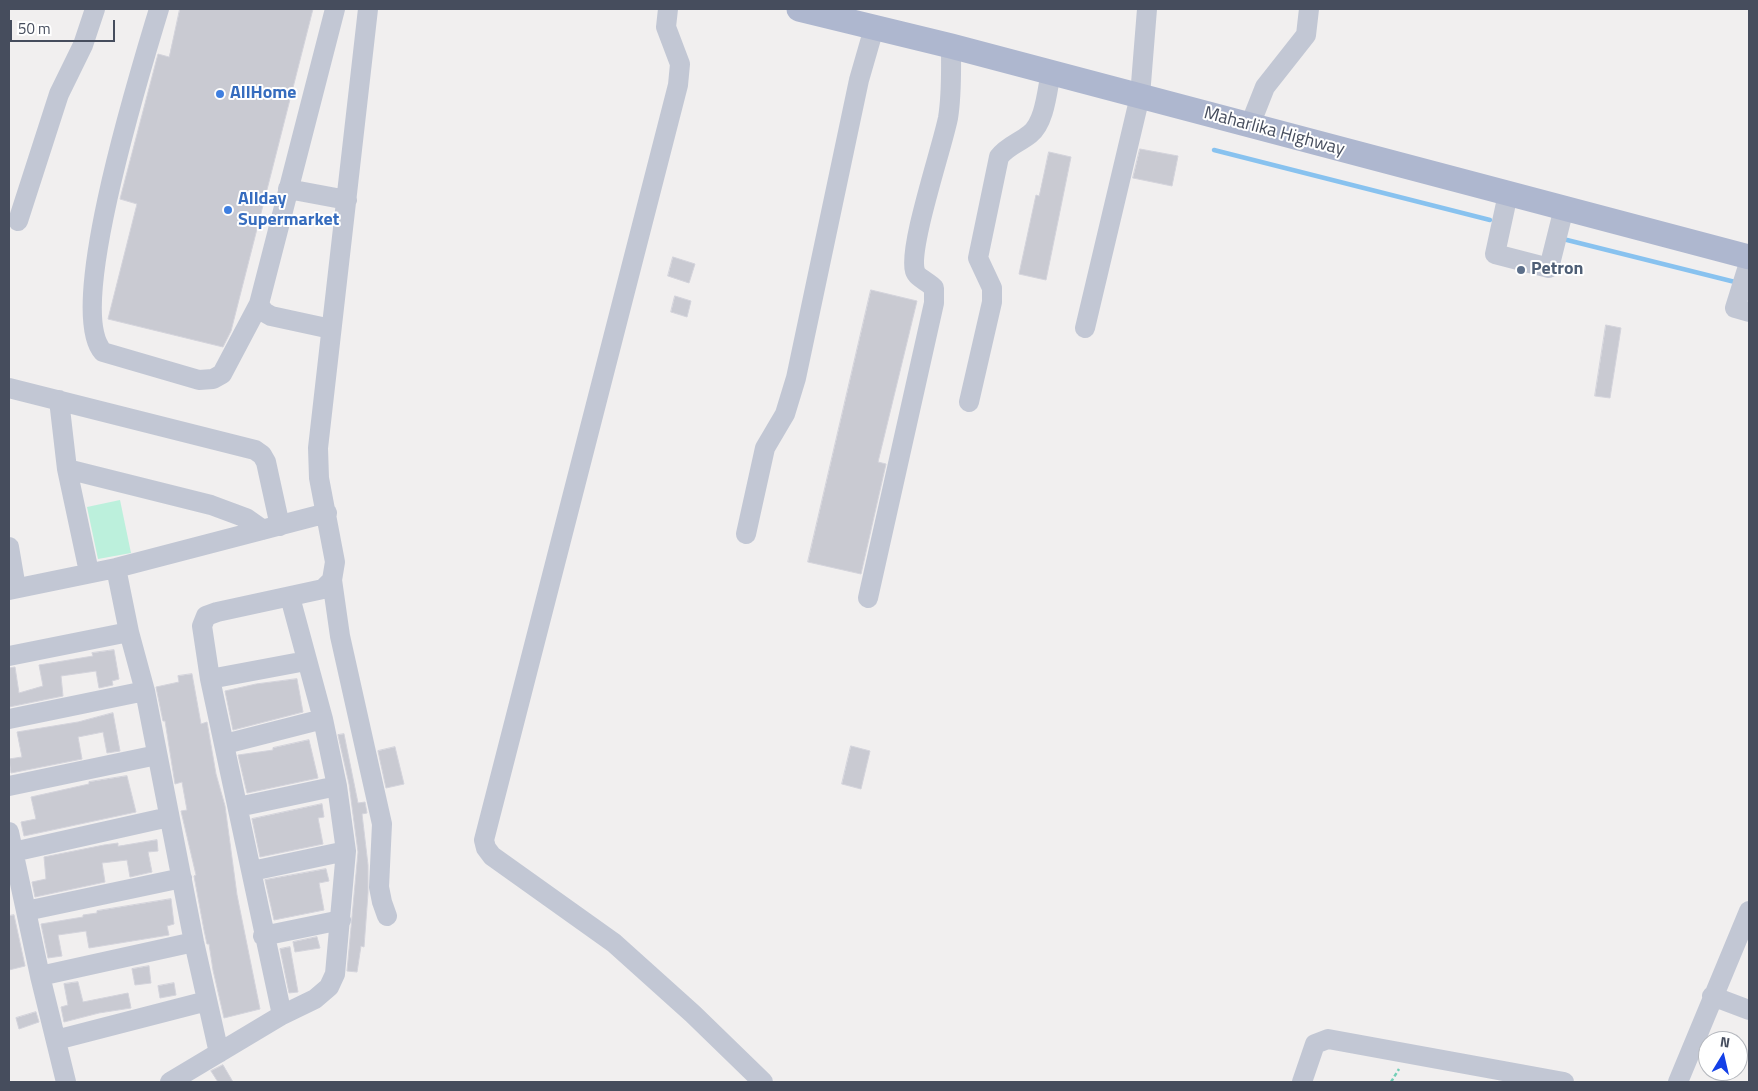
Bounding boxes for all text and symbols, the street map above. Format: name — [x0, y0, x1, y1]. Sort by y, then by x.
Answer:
scale bar — [12, 10, 118, 42]
text: 50 m — [18, 17, 51, 40]
place label: AllHome — [230, 83, 296, 105]
marker: AllHome — [214, 88, 226, 100]
street label: Maharlika Highway — [1201, 103, 1347, 161]
place label: Allday Supermarket — [238, 189, 339, 232]
marker: Allday Supermarket — [222, 204, 234, 216]
place label: Petron — [1531, 259, 1584, 281]
marker: Petron — [1515, 264, 1527, 276]
north arrow — [1698, 1031, 1748, 1081]
text: N — [1719, 1031, 1732, 1053]

